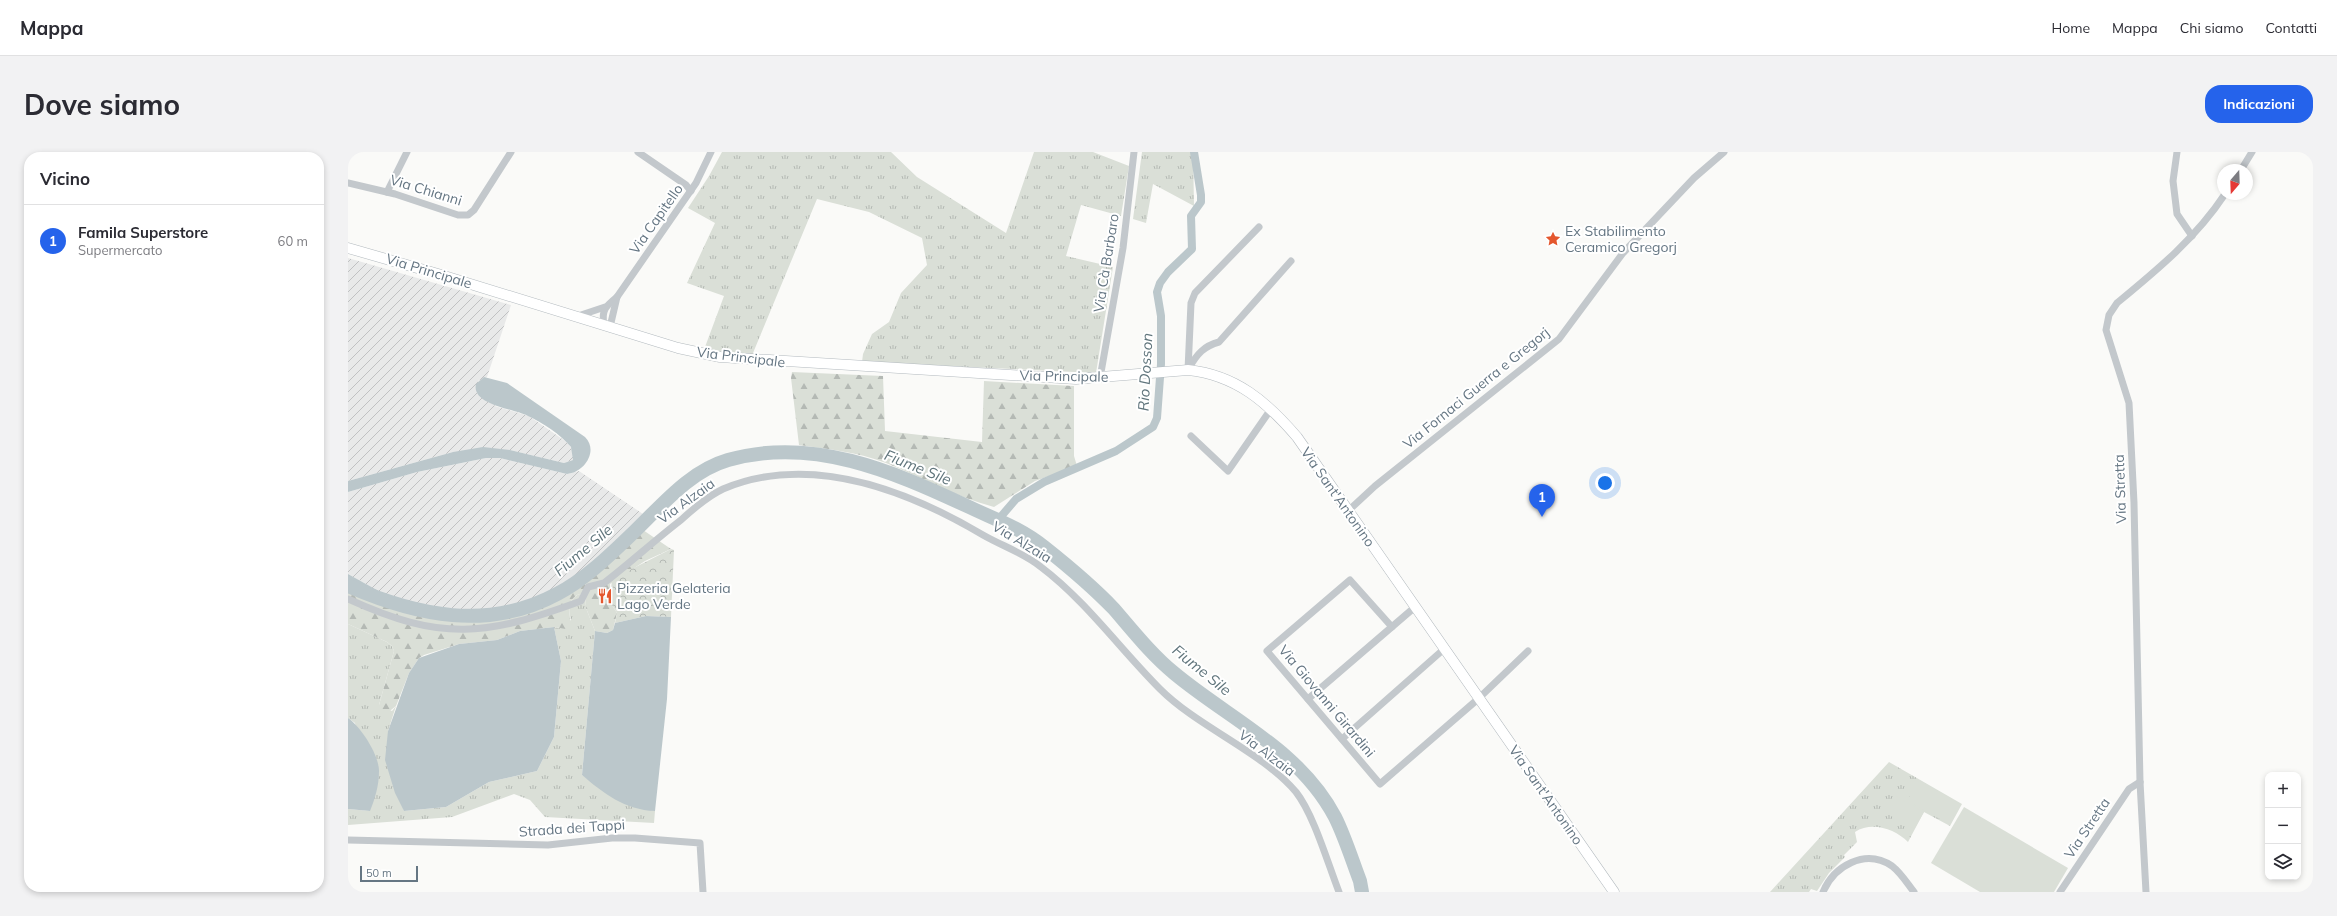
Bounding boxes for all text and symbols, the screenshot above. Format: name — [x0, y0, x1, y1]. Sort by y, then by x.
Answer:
text: Mappa — [20, 16, 84, 40]
text: Home — [2051, 19, 2090, 37]
text: Mappa — [2112, 19, 2158, 37]
text: Chi siamo — [2180, 19, 2243, 37]
text: Contatti — [2265, 19, 2317, 37]
button: Indicazioni — [2205, 85, 2313, 123]
text: Dove siamo — [24, 87, 180, 122]
north arrow — [2217, 164, 2253, 200]
text: Vicino — [40, 168, 90, 189]
street label: Via Chianni — [388, 171, 464, 209]
street label: Via Capitello — [625, 180, 687, 258]
street label: Via Cà Barbaro — [1089, 212, 1123, 314]
place label: Ex Stabilimento Ceramico Gregorj — [1565, 222, 1677, 256]
text: Famila Superstore — [78, 223, 208, 242]
place icon: Ex Stabilimento Ceramico Gregorj — [1544, 230, 1562, 248]
text: 1 — [49, 233, 57, 249]
text: 60 m — [278, 233, 308, 249]
text: Supermercato — [78, 242, 162, 258]
street label: Via Principale — [384, 249, 474, 293]
street label: Via Fornaci Guerra e Gregorj — [1399, 323, 1553, 453]
water label: Rio Dosson — [1133, 332, 1157, 412]
street label: Via Principale — [696, 343, 786, 371]
street label: Via Principale — [1019, 366, 1109, 386]
street label: Via Sant'Antonino — [1297, 444, 1379, 550]
water label: Fiume Sile — [882, 445, 954, 489]
street label: Via Stretta — [2110, 454, 2130, 524]
your location — [1595, 473, 1615, 493]
street label: Via Alzaia — [654, 474, 718, 528]
pin: 1 — [1529, 484, 1555, 517]
street label: Via Alzaia — [989, 517, 1055, 567]
water label: Fiume Sile — [550, 520, 616, 580]
place label: Pizzeria Gelateria Lago Verde — [617, 579, 731, 613]
restaurant icon: Pizzeria Gelateria Lago Verde — [596, 587, 614, 605]
water label: Fiume Sile — [1169, 640, 1235, 700]
street label: Via Giovanni Girardini — [1275, 641, 1379, 761]
street label: Via Alzaia — [1235, 726, 1299, 780]
street label: Via Sant'Antonino — [1505, 742, 1587, 848]
map controls — [2265, 772, 2301, 880]
button: + — [2265, 772, 2301, 808]
street label: Via Stretta — [2060, 794, 2114, 862]
button: − — [2265, 808, 2301, 844]
street label: Strada dei Tappi — [518, 815, 626, 841]
button: layers — [2265, 844, 2301, 880]
scale bar — [360, 864, 418, 883]
text: 50 m — [366, 866, 392, 880]

